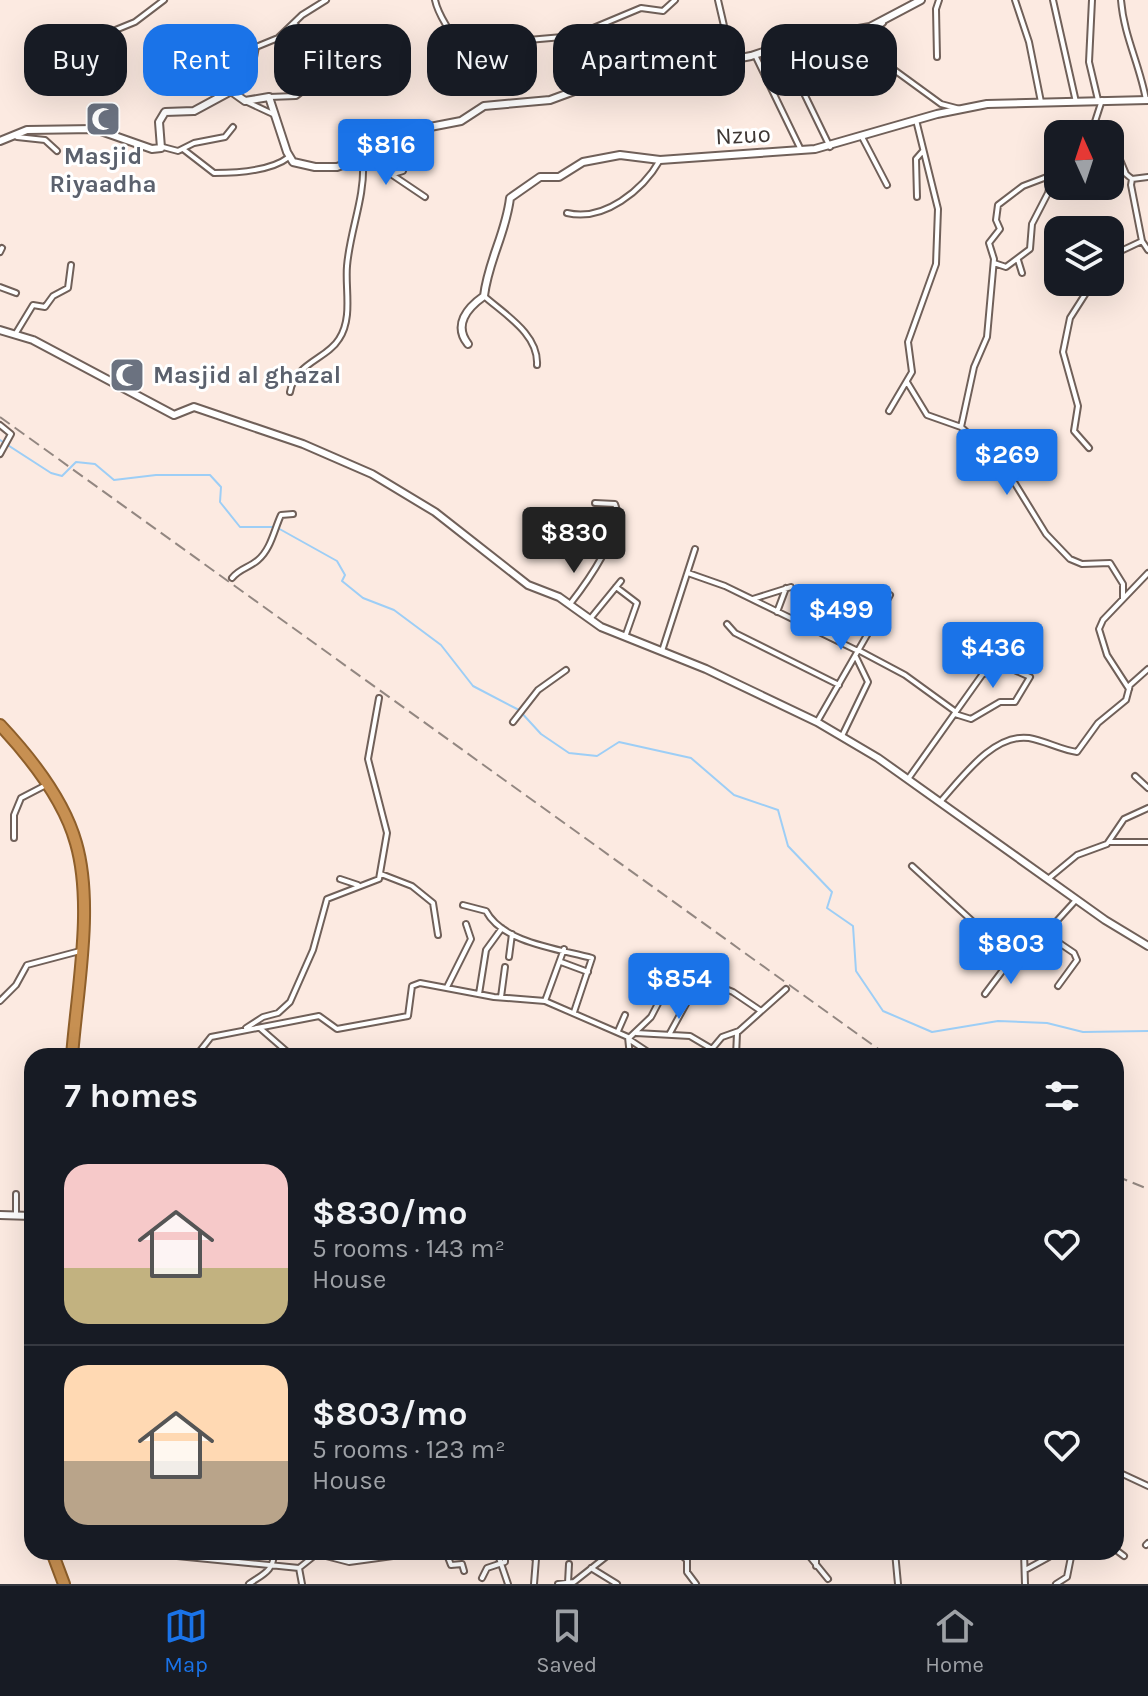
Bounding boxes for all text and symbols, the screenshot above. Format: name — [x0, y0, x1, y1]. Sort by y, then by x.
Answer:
chip: Buy — [24, 24, 127, 96]
chip: Rent — [143, 24, 258, 96]
chip: Filters — [274, 24, 411, 96]
chip: New — [427, 24, 537, 96]
chip: Apartment — [553, 24, 745, 96]
chip: House — [761, 24, 897, 96]
mosque icon: Masjid Riyaadha — [84, 100, 122, 138]
pin: $816 — [339, 119, 433, 187]
street label: Nzuo — [715, 120, 771, 150]
north arrow — [1044, 120, 1124, 200]
map controls — [1044, 120, 1124, 296]
text: $816 — [356, 129, 416, 160]
place label: Masjid Riyaadha — [49, 142, 157, 198]
button: layers — [1044, 216, 1124, 296]
mosque icon: Masjid al ghazal — [108, 356, 146, 394]
place label: Masjid al ghazal — [153, 361, 341, 389]
pin: $269 — [960, 429, 1054, 497]
text: $269 — [974, 439, 1040, 470]
pin: $830 — [527, 507, 621, 575]
text: $830 — [540, 517, 608, 548]
pin: $499 — [794, 584, 888, 652]
text: $499 — [808, 594, 874, 625]
pin: $436 — [946, 622, 1040, 690]
text: $436 — [960, 632, 1026, 663]
pin: $803 — [964, 918, 1058, 986]
text: $803 — [977, 928, 1045, 959]
pin: $854 — [632, 953, 726, 1021]
text: $854 — [646, 963, 712, 994]
icon: filters — [1040, 1074, 1084, 1118]
text: 7 homes — [64, 1076, 198, 1116]
text: $830/mo — [312, 1193, 468, 1233]
icon: home — [128, 1196, 224, 1292]
icon: heart — [1040, 1222, 1084, 1266]
text: 5 rooms · 143 m² — [312, 1233, 505, 1264]
text: House — [312, 1264, 386, 1295]
text: $803/mo — [312, 1394, 468, 1434]
icon: home — [128, 1397, 224, 1493]
icon: heart — [1040, 1423, 1084, 1467]
text: 5 rooms · 123 m² — [312, 1434, 506, 1465]
text: House — [312, 1465, 386, 1496]
tab: Map — [164, 1604, 208, 1678]
tab: Saved — [536, 1604, 597, 1678]
tab: Home — [925, 1604, 984, 1678]

